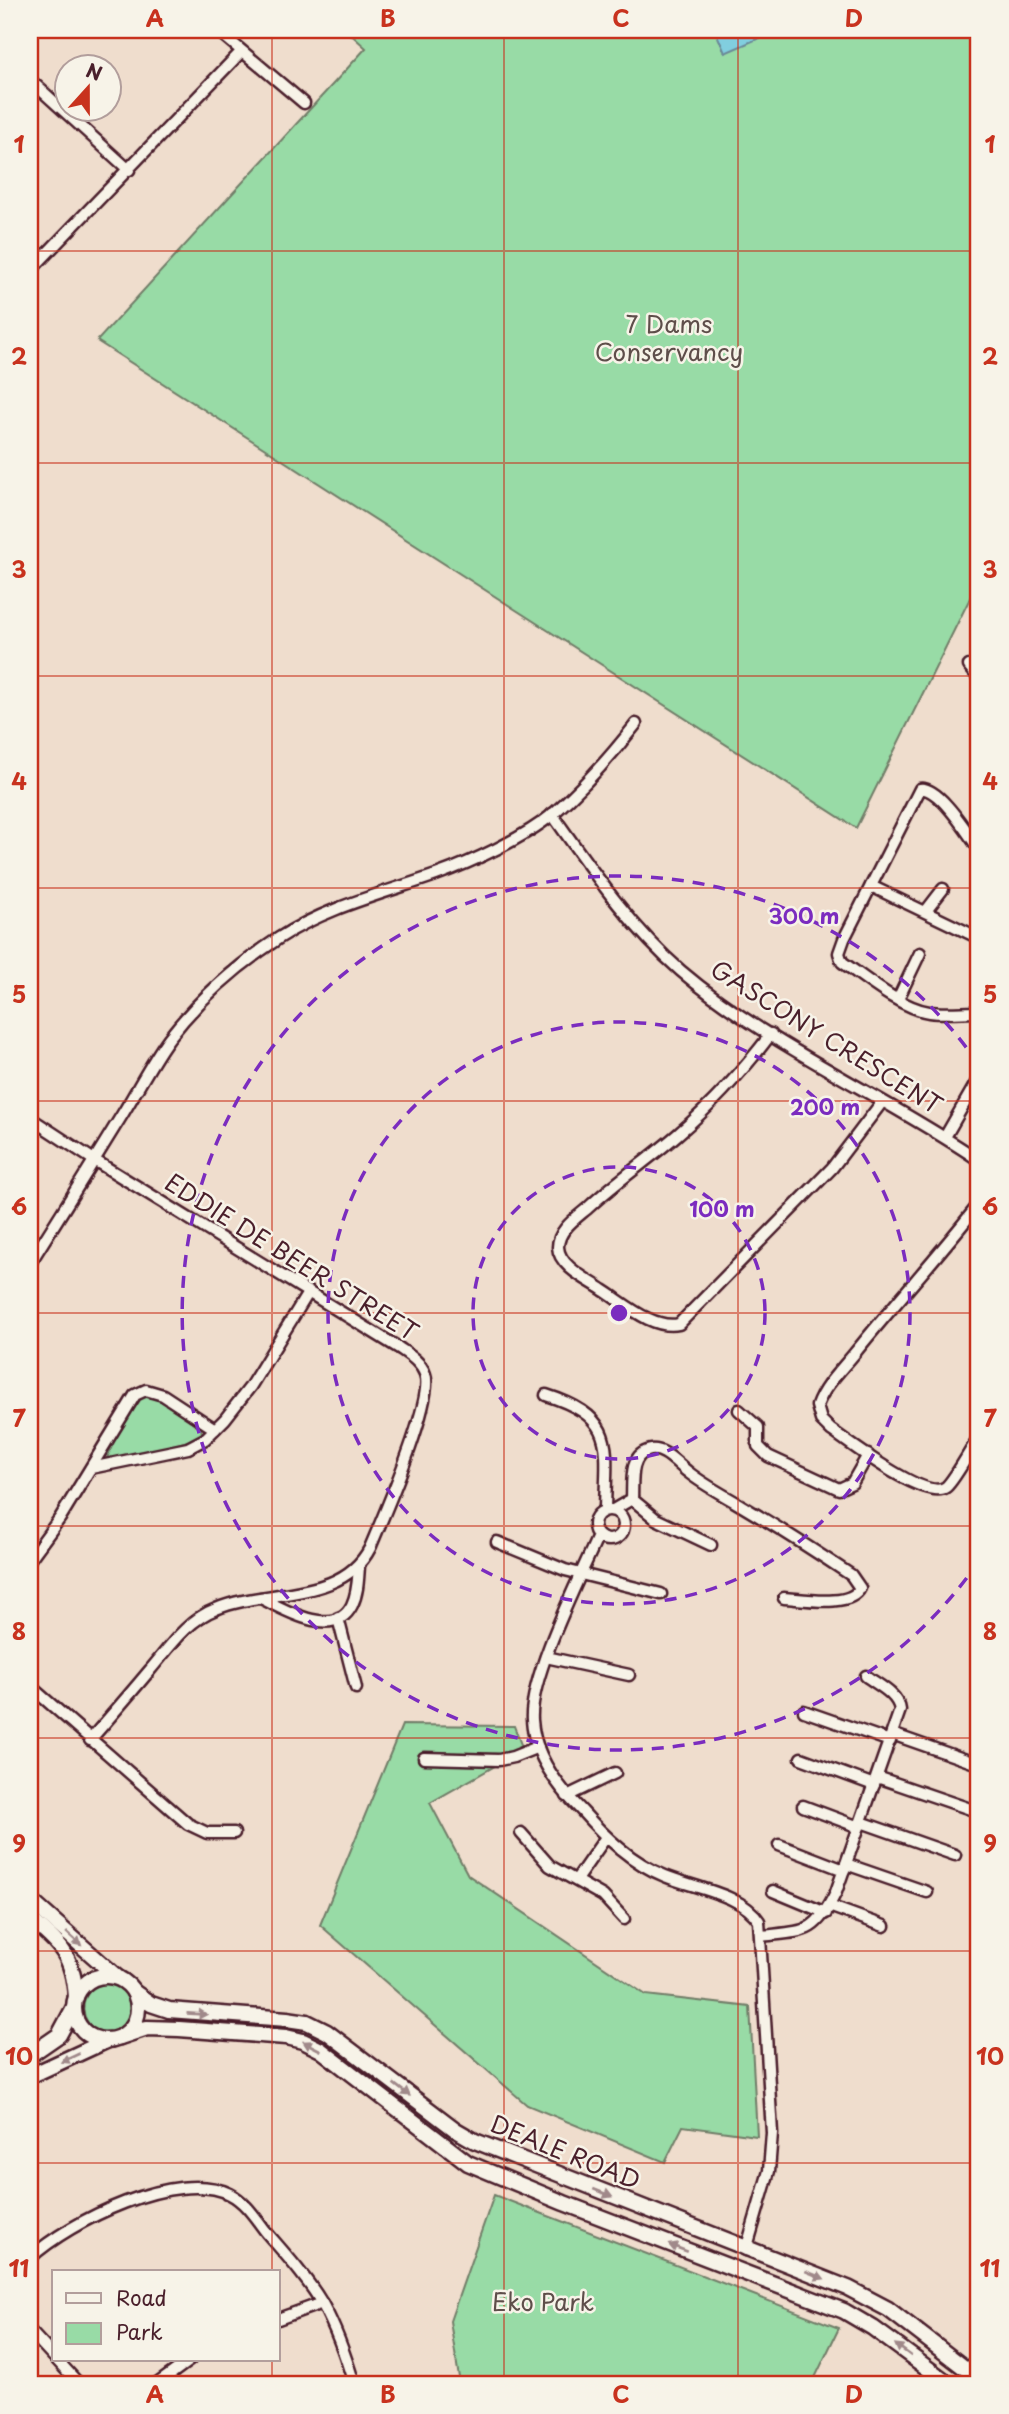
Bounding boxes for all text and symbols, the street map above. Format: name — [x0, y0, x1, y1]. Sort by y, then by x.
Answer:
text: A — [146, 0, 164, 35]
text: B — [380, 0, 396, 35]
text: C — [612, 0, 630, 35]
text: D — [845, 0, 863, 35]
north arrow — [52, 52, 122, 122]
text: N — [82, 55, 106, 87]
text: 1 — [14, 126, 25, 161]
text: 1 — [985, 126, 996, 161]
park label: 7 Dams Conservancy — [595, 305, 743, 369]
text: 2 — [11, 338, 27, 373]
text: 2 — [982, 338, 998, 373]
text: 3 — [11, 551, 27, 586]
text: 3 — [982, 551, 998, 586]
text: 4 — [11, 763, 27, 798]
text: 4 — [982, 763, 998, 798]
text: 300 m — [769, 899, 839, 931]
street label: GASCONY CRESCENT — [704, 950, 950, 1123]
text: 5 — [12, 976, 26, 1011]
text: 5 — [983, 976, 997, 1011]
text: 200 m — [790, 1090, 860, 1122]
street label: EDDIE DE BEER STREET — [158, 1164, 426, 1349]
text: 6 — [11, 1188, 27, 1223]
text: 6 — [982, 1188, 998, 1223]
text: 100 m — [689, 1192, 755, 1224]
centre of rings — [607, 1301, 631, 1325]
text: 7 — [12, 1400, 26, 1435]
text: 7 — [983, 1400, 997, 1435]
text: 8 — [12, 1613, 26, 1648]
text: 8 — [983, 1613, 997, 1648]
text: 9 — [12, 1825, 26, 1860]
text: 9 — [983, 1825, 997, 1860]
one-way arrow — [65, 1931, 83, 1947]
one-way arrow — [186, 2009, 208, 2020]
text: 10 — [5, 2038, 33, 2073]
text: 10 — [976, 2038, 1004, 2073]
one-way arrow — [301, 2040, 321, 2052]
one-way arrow — [60, 2052, 80, 2064]
one-way arrow — [393, 2082, 411, 2097]
street label: DEALE ROAD — [485, 2105, 646, 2198]
one-way arrow — [593, 2187, 614, 2198]
one-way arrow — [668, 2242, 689, 2253]
text: 11 — [9, 2250, 30, 2285]
text: 11 — [980, 2250, 1001, 2285]
one-way arrow — [805, 2269, 826, 2280]
legend — [52, 2270, 280, 2362]
text: Road — [116, 2281, 167, 2313]
park label: Eko Park — [492, 2283, 594, 2319]
text: Park — [116, 2315, 163, 2347]
one-way arrow — [894, 2343, 912, 2357]
text: A — [146, 2376, 164, 2411]
text: B — [380, 2376, 396, 2411]
text: C — [612, 2376, 630, 2411]
text: D — [845, 2376, 863, 2411]

